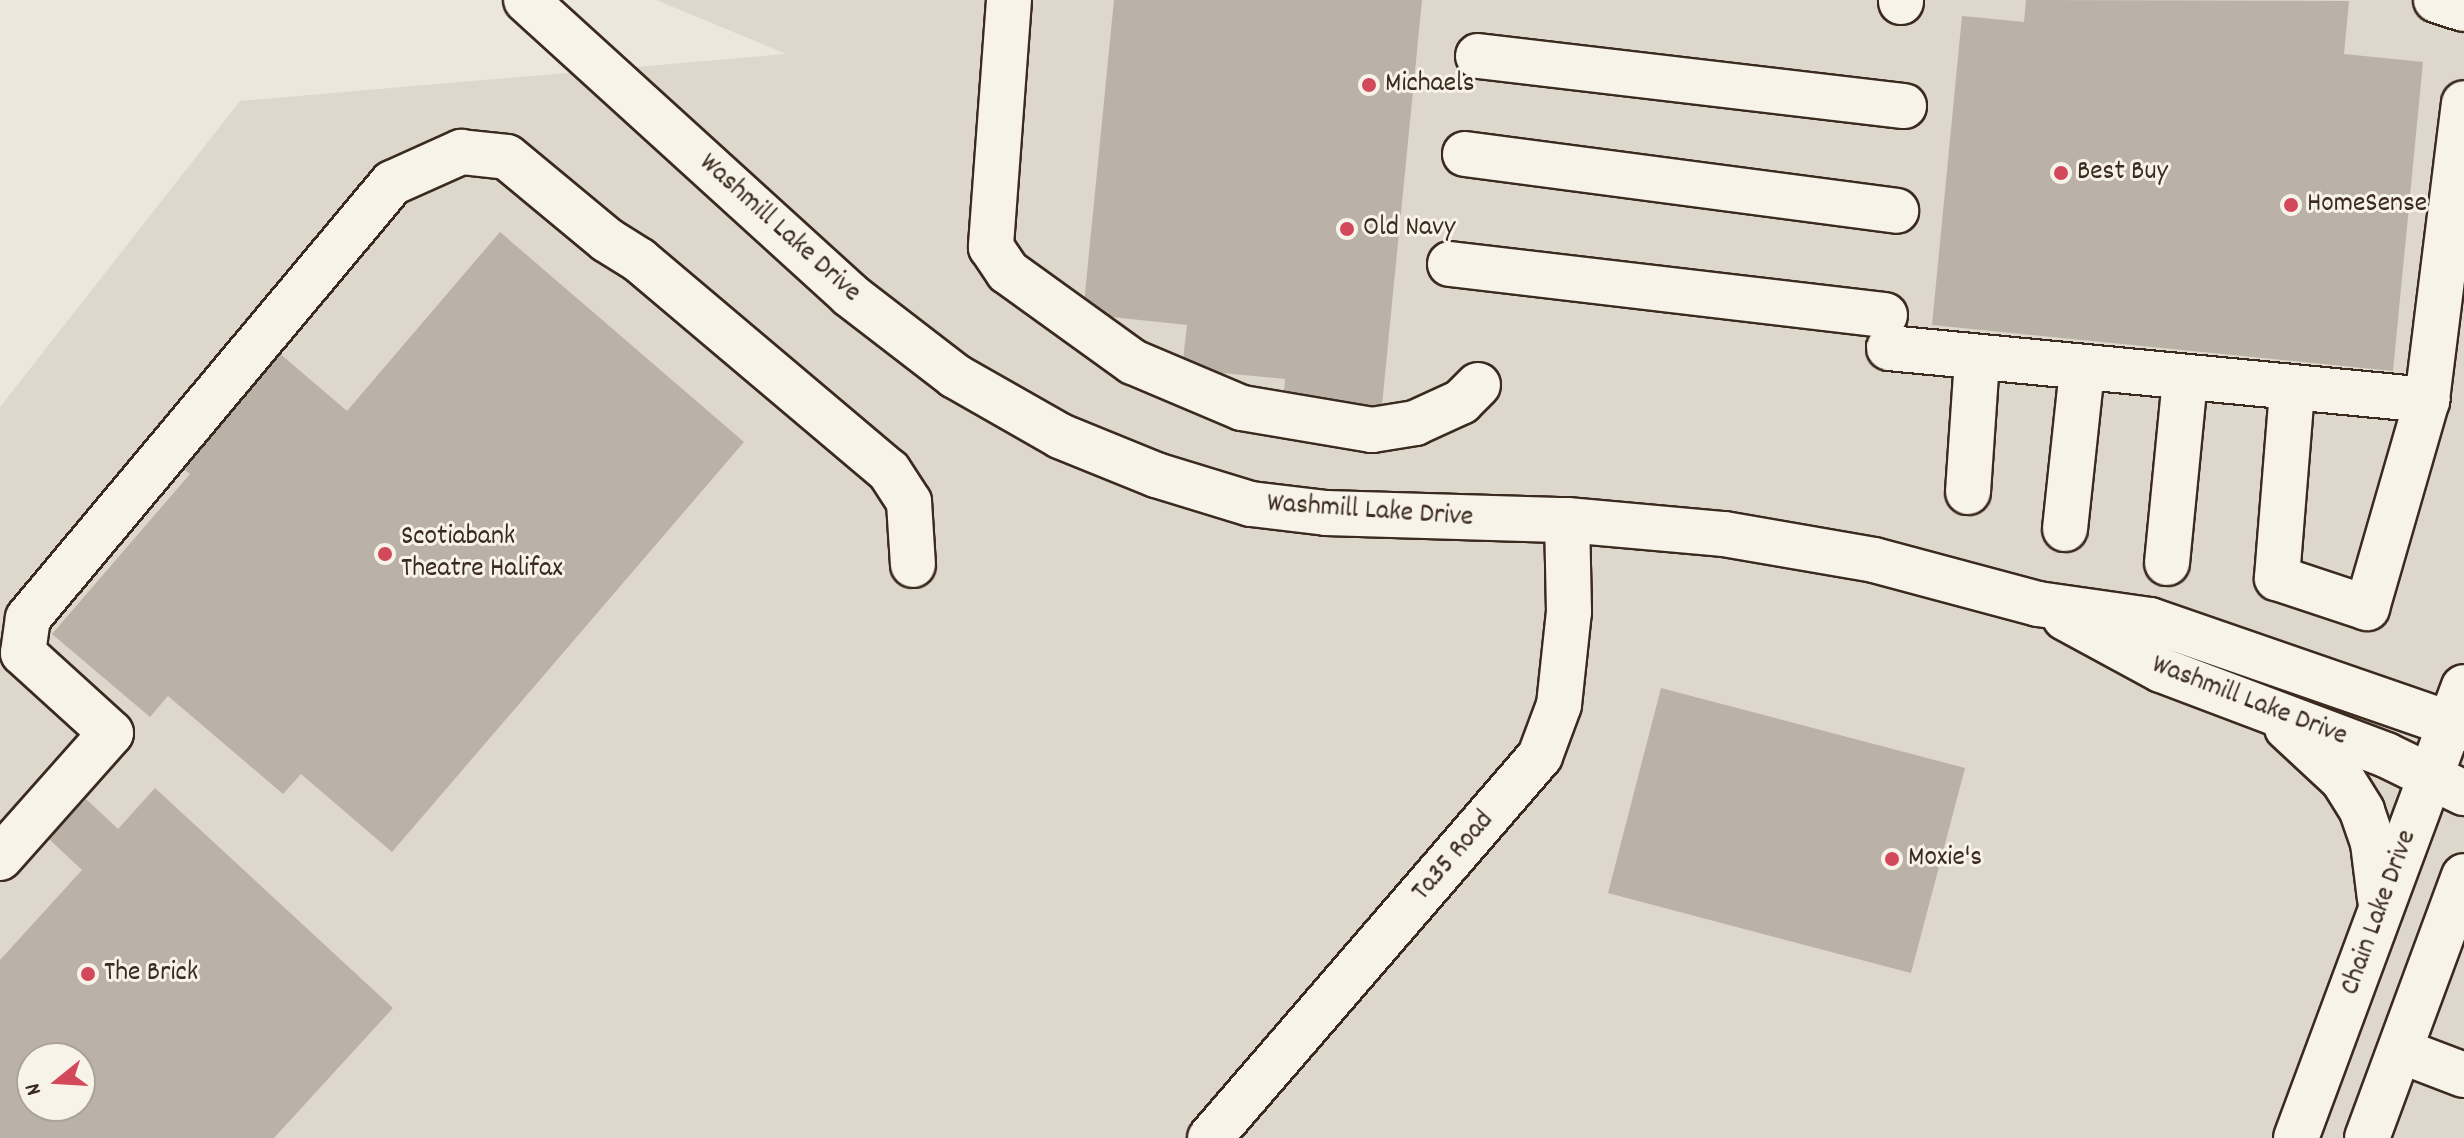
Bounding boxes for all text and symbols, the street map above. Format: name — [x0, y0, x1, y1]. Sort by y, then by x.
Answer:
place label: Michaels — [1385, 68, 1475, 102]
marker: Michaels — [1360, 76, 1378, 94]
street label: Washmill Lake Drive — [691, 147, 867, 311]
place label: Best Buy — [2077, 156, 2168, 190]
marker: Best Buy — [2052, 164, 2070, 182]
place label: HomeSense — [2307, 188, 2427, 222]
marker: HomeSense — [2282, 196, 2300, 214]
place label: Old Navy — [1363, 212, 1455, 246]
marker: Old Navy — [1338, 220, 1356, 238]
street label: Washmill Lake Drive — [1266, 488, 1474, 536]
place label: Scotiabank Theatre Halifax — [401, 521, 563, 587]
marker: Scotiabank Theatre Halifax — [376, 545, 394, 563]
street label: Washmill Lake Drive — [2147, 649, 2351, 755]
street label: Ta35 Road — [1406, 805, 1502, 909]
street label: Chain Lake Drive — [2335, 826, 2425, 1000]
place label: Moxie's — [1908, 842, 1982, 876]
marker: Moxie's — [1883, 850, 1901, 868]
place label: The Brick — [104, 957, 198, 991]
marker: The Brick — [79, 965, 97, 983]
north arrow — [16, 1042, 96, 1122]
text: N — [18, 1079, 51, 1099]

